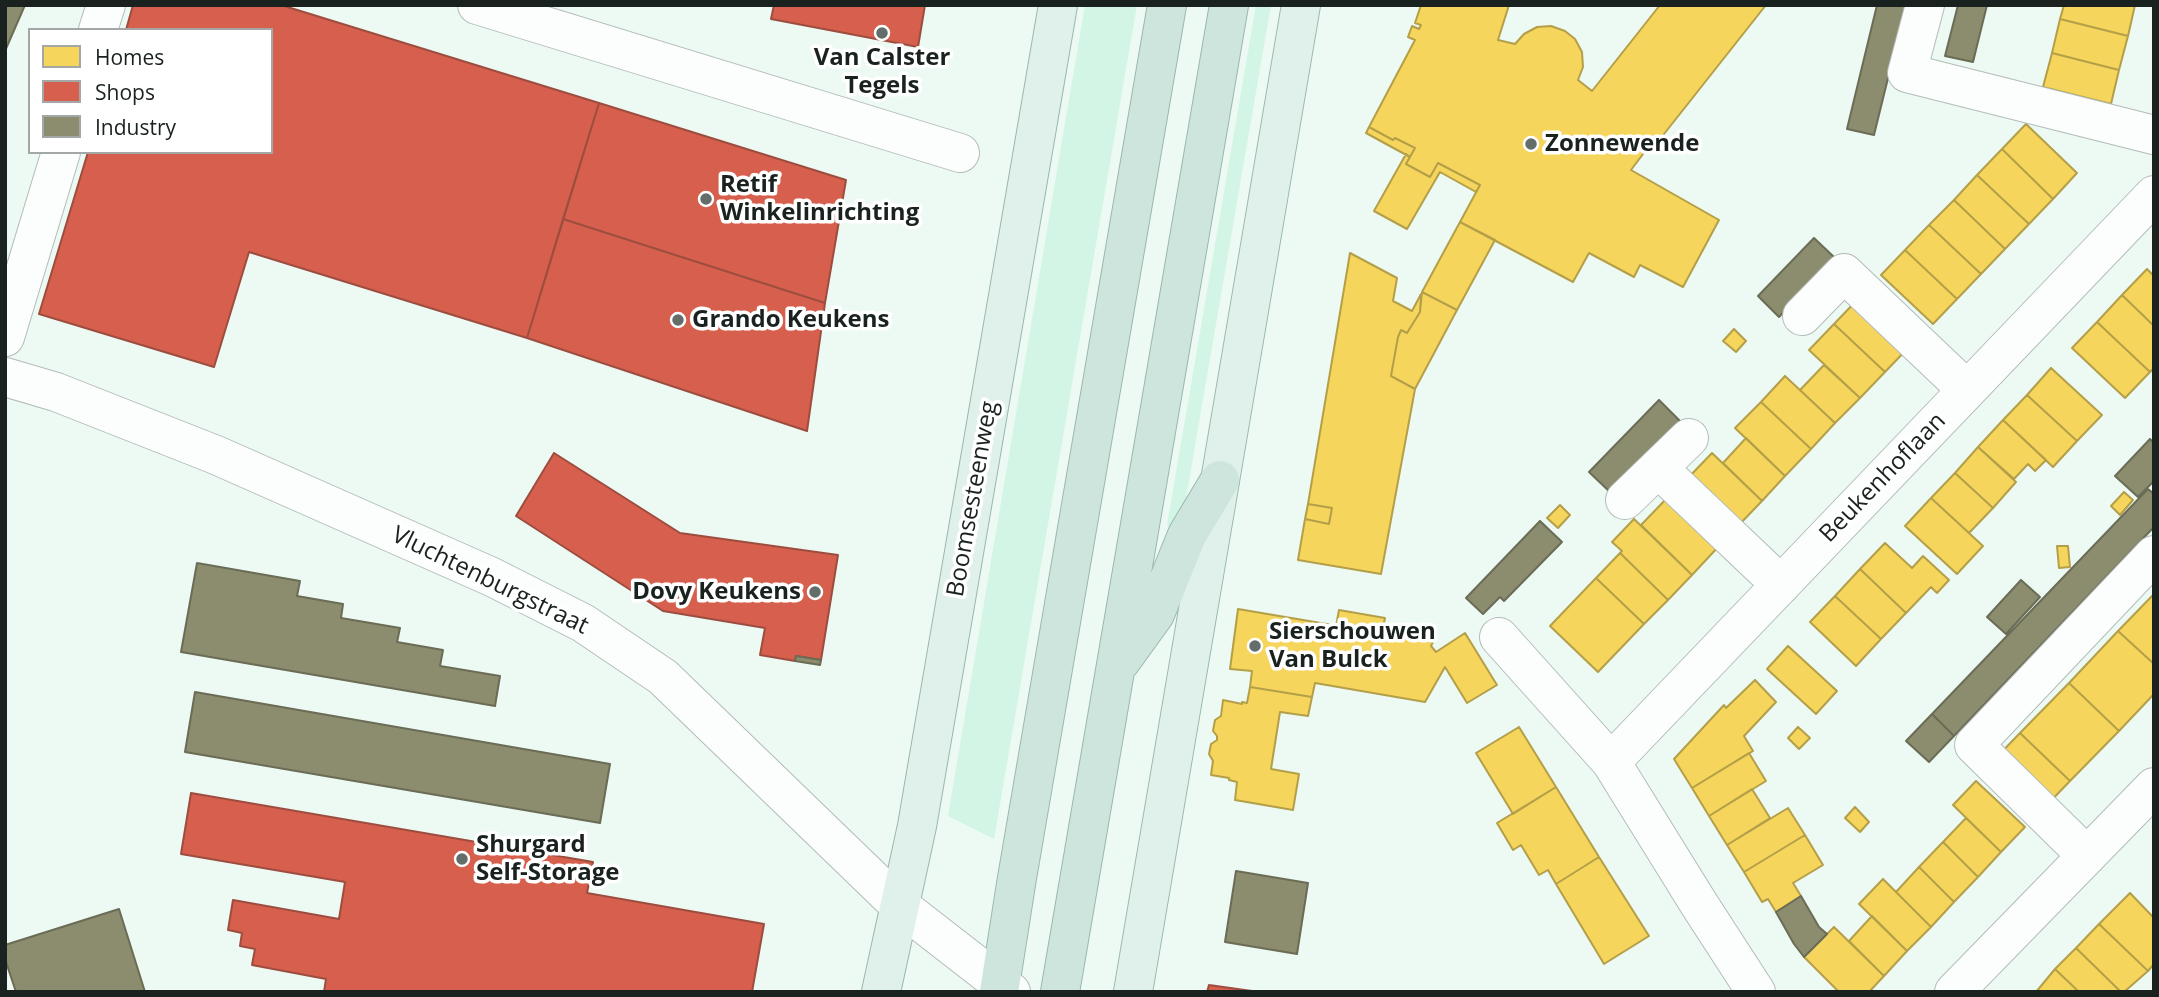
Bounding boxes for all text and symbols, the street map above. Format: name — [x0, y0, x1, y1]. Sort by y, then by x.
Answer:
marker: Van Calster Tegels — [874, 25, 890, 41]
legend — [28, 28, 273, 154]
text: Homes — [95, 43, 164, 71]
place label: Van Calster Tegels — [814, 44, 950, 100]
text: Shops — [95, 78, 155, 106]
text: Industry — [95, 113, 176, 141]
place label: Zonnewende — [1545, 130, 1699, 158]
marker: Zonnewende — [1523, 136, 1539, 152]
place label: Retif Winkelinrichting — [720, 171, 919, 227]
marker: Retif Winkelinrichting — [698, 191, 714, 207]
place label: Grando Keukens — [692, 306, 889, 334]
marker: Grando Keukens — [670, 312, 686, 328]
street label: Boomsesteenweg — [942, 399, 1004, 599]
street label: Beukenhoflaan — [1814, 407, 1952, 549]
street label: Vluchtenburgstraat — [387, 521, 593, 641]
place label: Dovy Keukens — [632, 578, 801, 606]
marker: Dovy Keukens — [807, 584, 823, 600]
place label: Sierschouwen Van Bulck — [1269, 618, 1436, 674]
marker: Sierschouwen Van Bulck — [1247, 638, 1263, 654]
place label: Shurgard Self-Storage — [476, 831, 619, 887]
marker: Shurgard Self-Storage — [454, 851, 470, 867]

